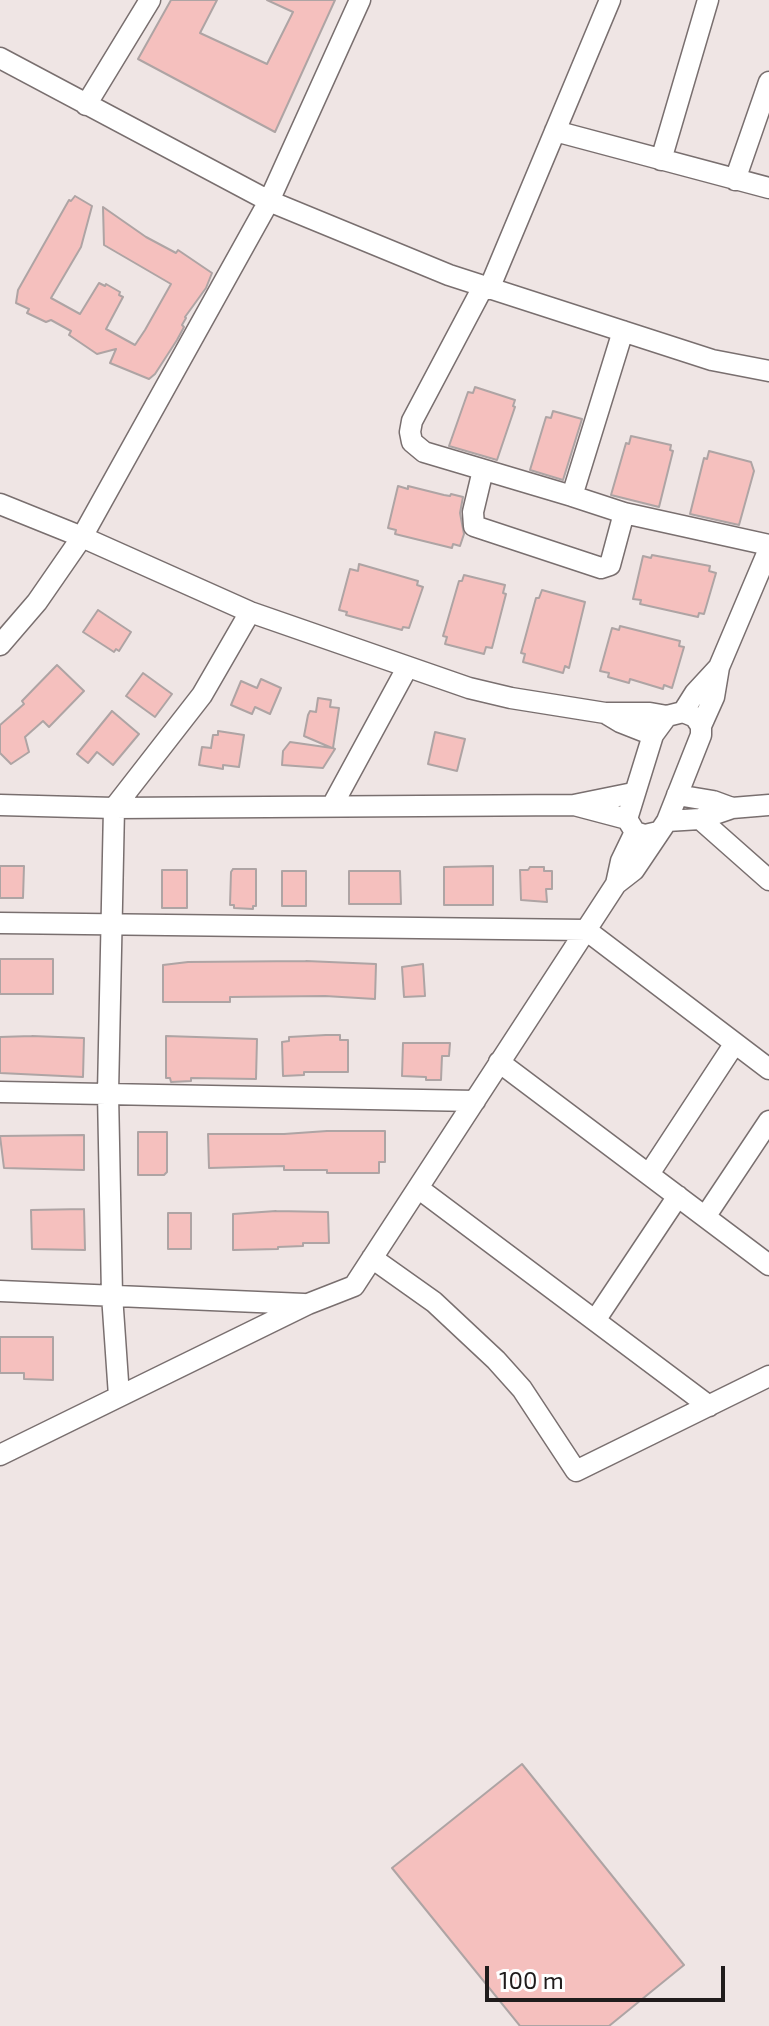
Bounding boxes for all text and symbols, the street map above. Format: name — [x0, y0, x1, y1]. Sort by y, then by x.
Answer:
scale bar — [489, 1950, 729, 2000]
text: 100 m — [499, 1965, 564, 1994]

